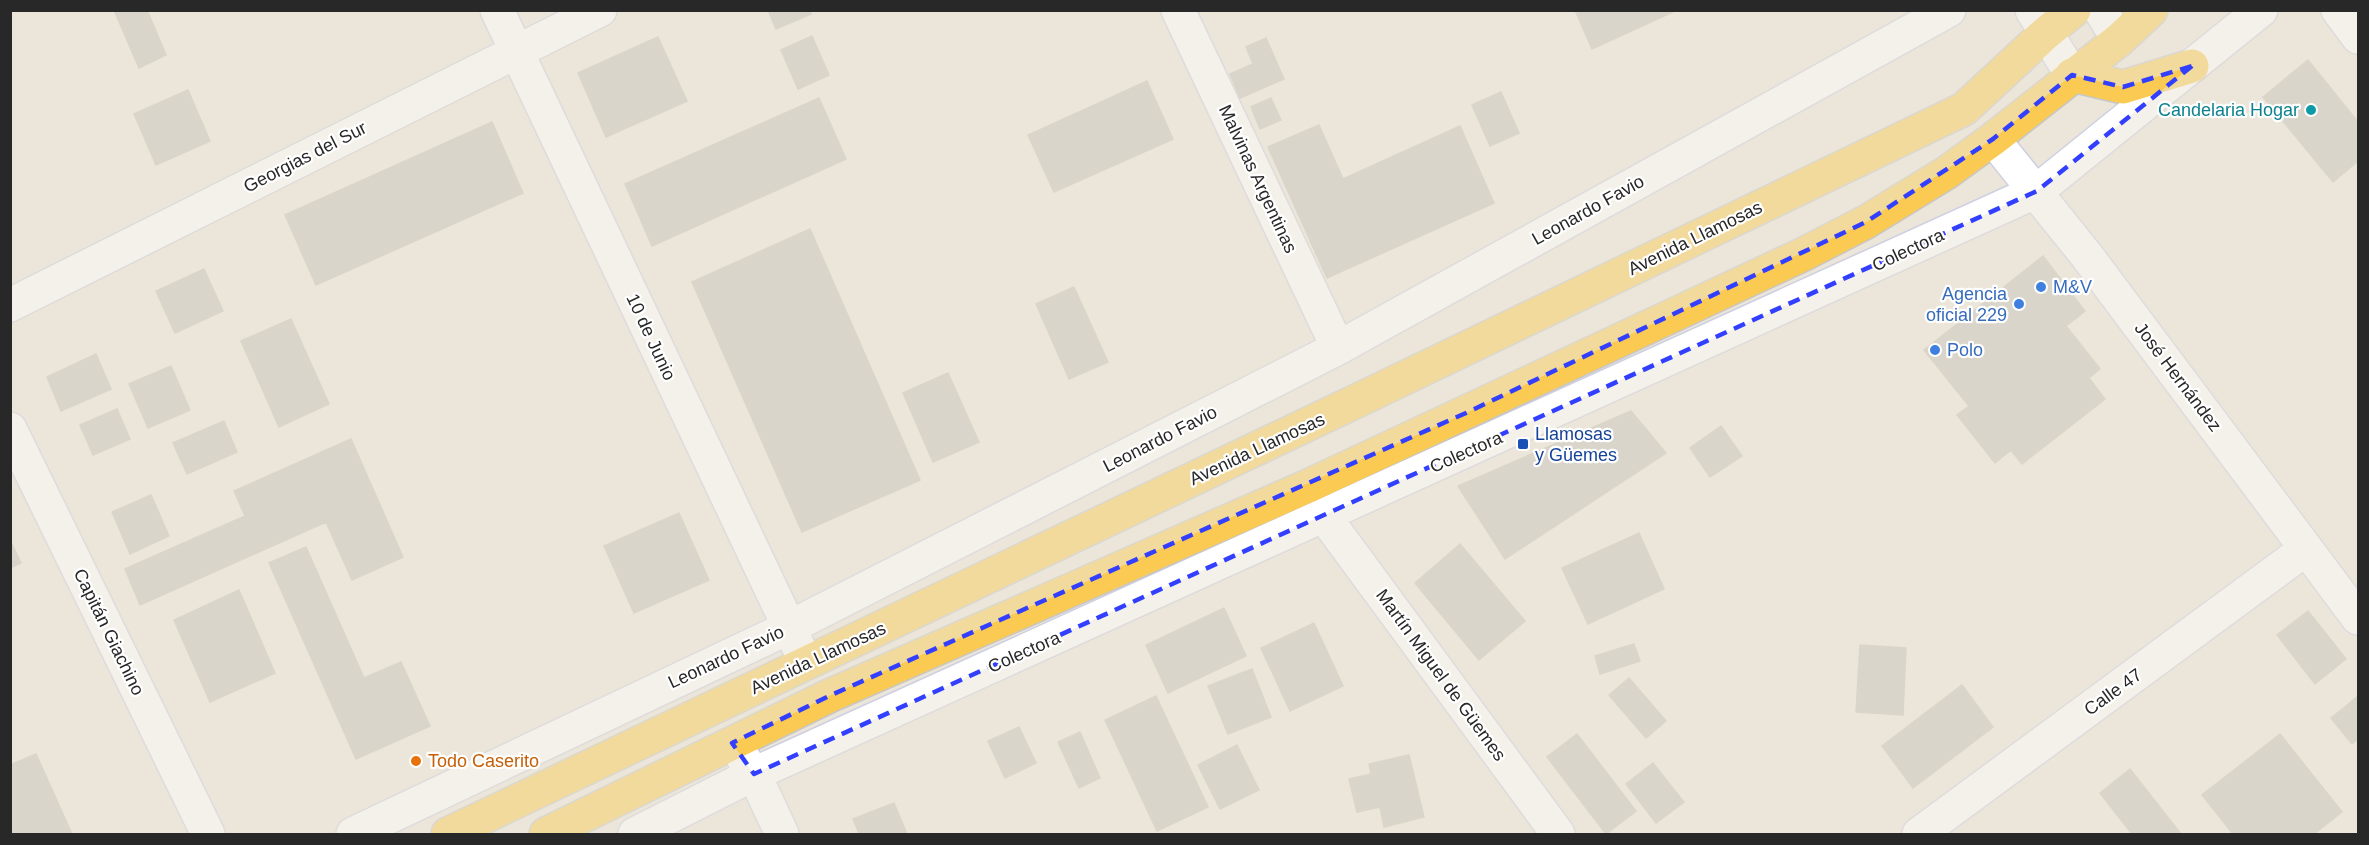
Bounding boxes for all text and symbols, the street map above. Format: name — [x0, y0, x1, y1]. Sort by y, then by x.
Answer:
place label: Candelaria Hogar — [2158, 100, 2299, 120]
street label: Malvinas Argentinas — [1215, 102, 1301, 256]
marker: Candelaria Hogar — [2304, 103, 2318, 117]
street label: Georgias del Sur — [240, 117, 370, 197]
street label: Leonardo Favio — [1528, 171, 1648, 249]
street label: Avenida Llamosas — [1625, 197, 1765, 279]
street label: Colectora — [1869, 224, 1948, 275]
place label: M&V — [2053, 277, 2092, 297]
marker: M&V — [2034, 280, 2048, 294]
place label: Agencia oficial 229 — [1926, 284, 2008, 325]
street label: 10 de Junio — [622, 291, 680, 383]
marker: Agencia oficial 229 — [2012, 297, 2026, 311]
street label: José Hernández — [2131, 319, 2225, 435]
place label: Polo — [1947, 340, 1983, 360]
marker: Polo — [1928, 343, 1942, 357]
street label: Leonardo Favio — [1100, 402, 1220, 476]
street label: Avenida Llamosas — [1186, 409, 1328, 489]
place label: Llamosas y Güemes — [1535, 424, 1617, 465]
street label: Colectora — [1427, 427, 1506, 477]
marker: Llamosas y Güemes — [1516, 437, 1530, 451]
street label: Capitán Giachino — [70, 566, 148, 698]
street label: Martín Miguel de Güemes — [1372, 585, 1510, 765]
street label: Avenida Llamosas — [747, 618, 889, 698]
street label: Leonardo Favio — [665, 622, 787, 692]
street label: Colectora — [985, 627, 1064, 677]
street label: Calle 47 — [2080, 664, 2146, 720]
place label: Todo Caserito — [428, 751, 539, 771]
marker: Todo Caserito — [409, 754, 423, 768]

